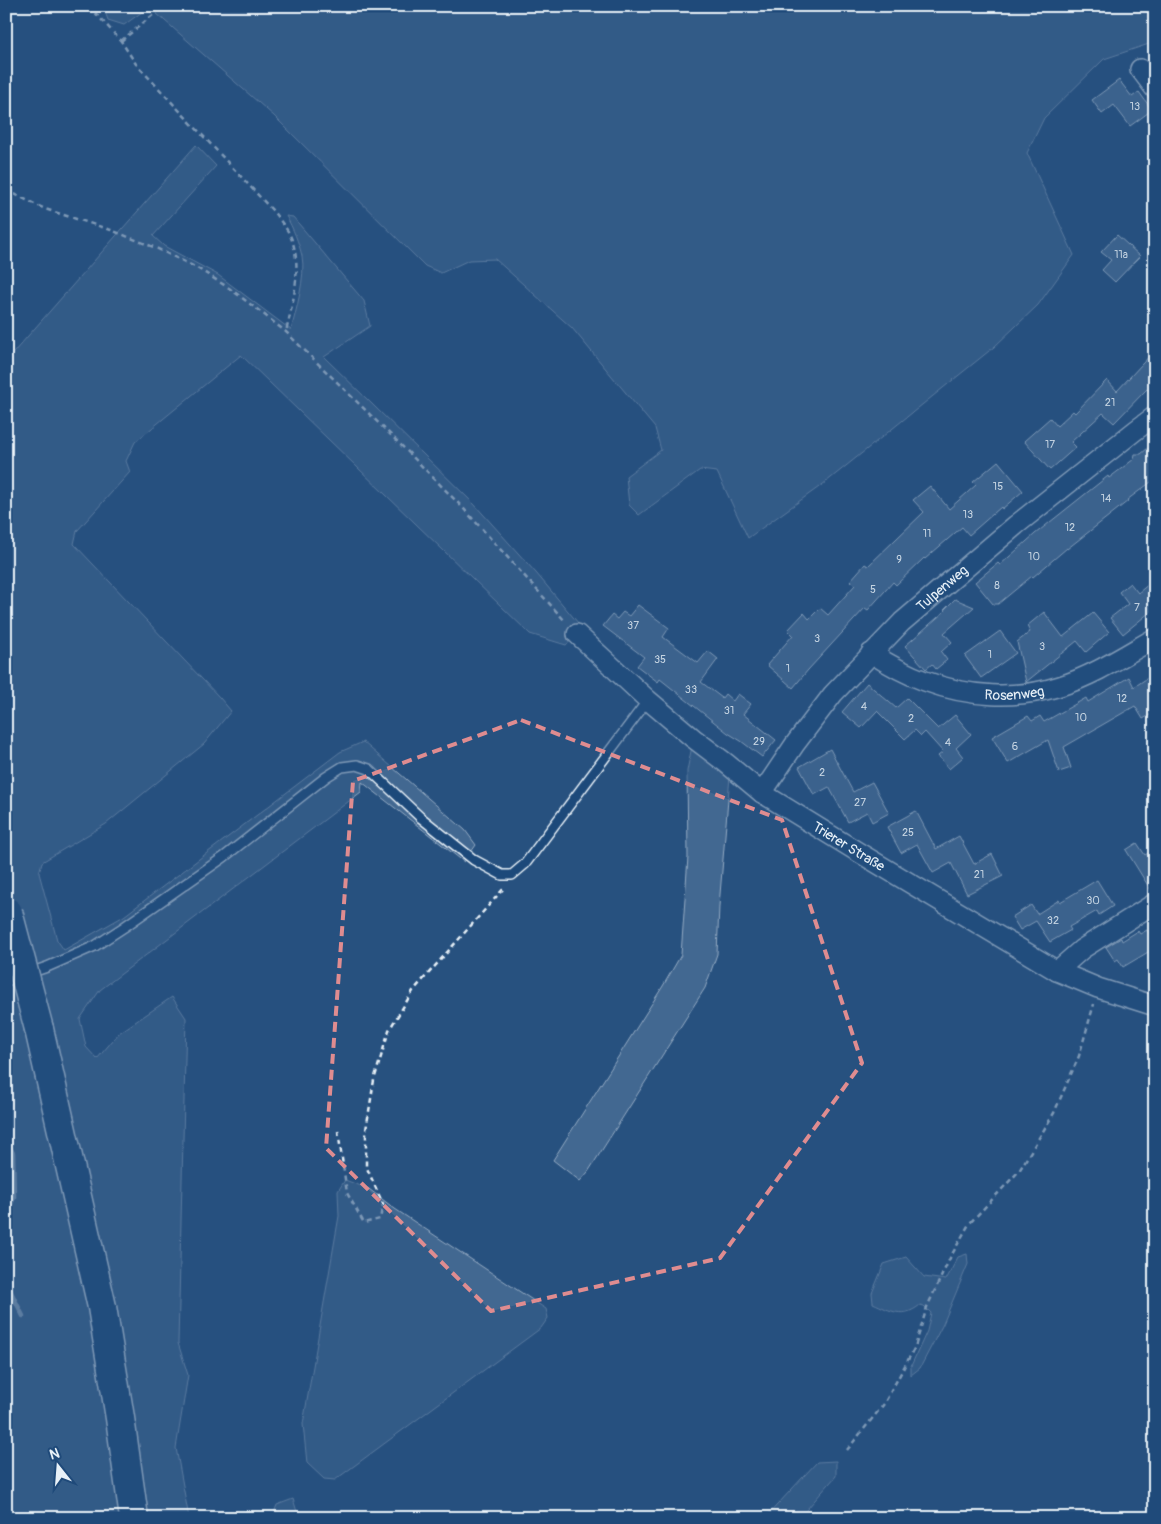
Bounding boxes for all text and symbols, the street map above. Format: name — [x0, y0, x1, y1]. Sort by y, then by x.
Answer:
house number: 13 — [1130, 100, 1140, 113]
house number: 11a — [1114, 248, 1128, 261]
house number: 21 — [1105, 396, 1115, 409]
house number: 17 — [1045, 438, 1055, 451]
house number: 15 — [993, 480, 1003, 493]
house number: 14 — [1101, 492, 1112, 505]
house number: 13 — [963, 508, 973, 521]
house number: 12 — [1065, 521, 1075, 534]
house number: 11 — [923, 527, 931, 540]
house number: 10 — [1028, 550, 1040, 563]
house number: 9 — [896, 553, 902, 566]
street label: Tulpenweg — [913, 561, 971, 615]
house number: 8 — [994, 579, 1000, 592]
house number: 5 — [870, 583, 876, 596]
house number: 7 — [1134, 601, 1140, 614]
house number: 37 — [627, 619, 639, 632]
house number: 3 — [814, 632, 820, 645]
house number: 3 — [1039, 640, 1045, 653]
house number: 1 — [988, 648, 992, 661]
house number: 35 — [654, 653, 666, 666]
house number: 1 — [786, 662, 790, 675]
street label: Rosenweg — [984, 682, 1046, 703]
house number: 33 — [685, 683, 697, 696]
house number: 12 — [1117, 692, 1127, 705]
house number: 4 — [861, 700, 868, 713]
house number: 31 — [724, 704, 734, 717]
house number: 10 — [1075, 711, 1087, 724]
house number: 2 — [908, 712, 914, 725]
house number: 29 — [753, 735, 765, 748]
house number: 4 — [945, 736, 952, 749]
house number: 6 — [1012, 740, 1018, 753]
house number: 2 — [819, 766, 825, 779]
house number: 27 — [854, 796, 866, 809]
street label: Trierer Straße — [810, 818, 888, 875]
house number: 25 — [902, 826, 914, 839]
house number: 21 — [974, 868, 984, 881]
house number: 30 — [1086, 894, 1100, 907]
house number: 32 — [1047, 914, 1059, 927]
north arrow — [32, 1442, 82, 1492]
text: N — [47, 1445, 61, 1464]

